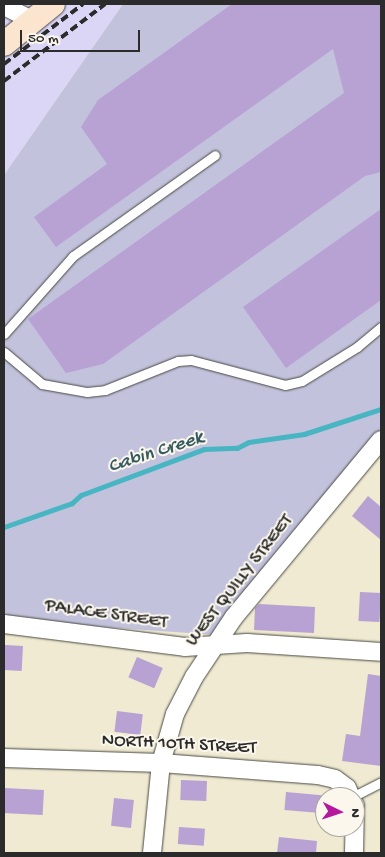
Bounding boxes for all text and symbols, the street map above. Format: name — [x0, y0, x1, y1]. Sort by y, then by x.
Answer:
scale bar — [22, 20, 142, 52]
text: 50 m — [28, 30, 59, 48]
water label: Cabin Creek — [105, 426, 207, 480]
street label: WEST QUILLY STREET — [181, 510, 299, 652]
street label: PALACE STREET — [43, 595, 169, 635]
street label: NORTH 10TH STREET — [101, 730, 257, 760]
north arrow — [315, 787, 365, 837]
text: N — [346, 808, 363, 818]

